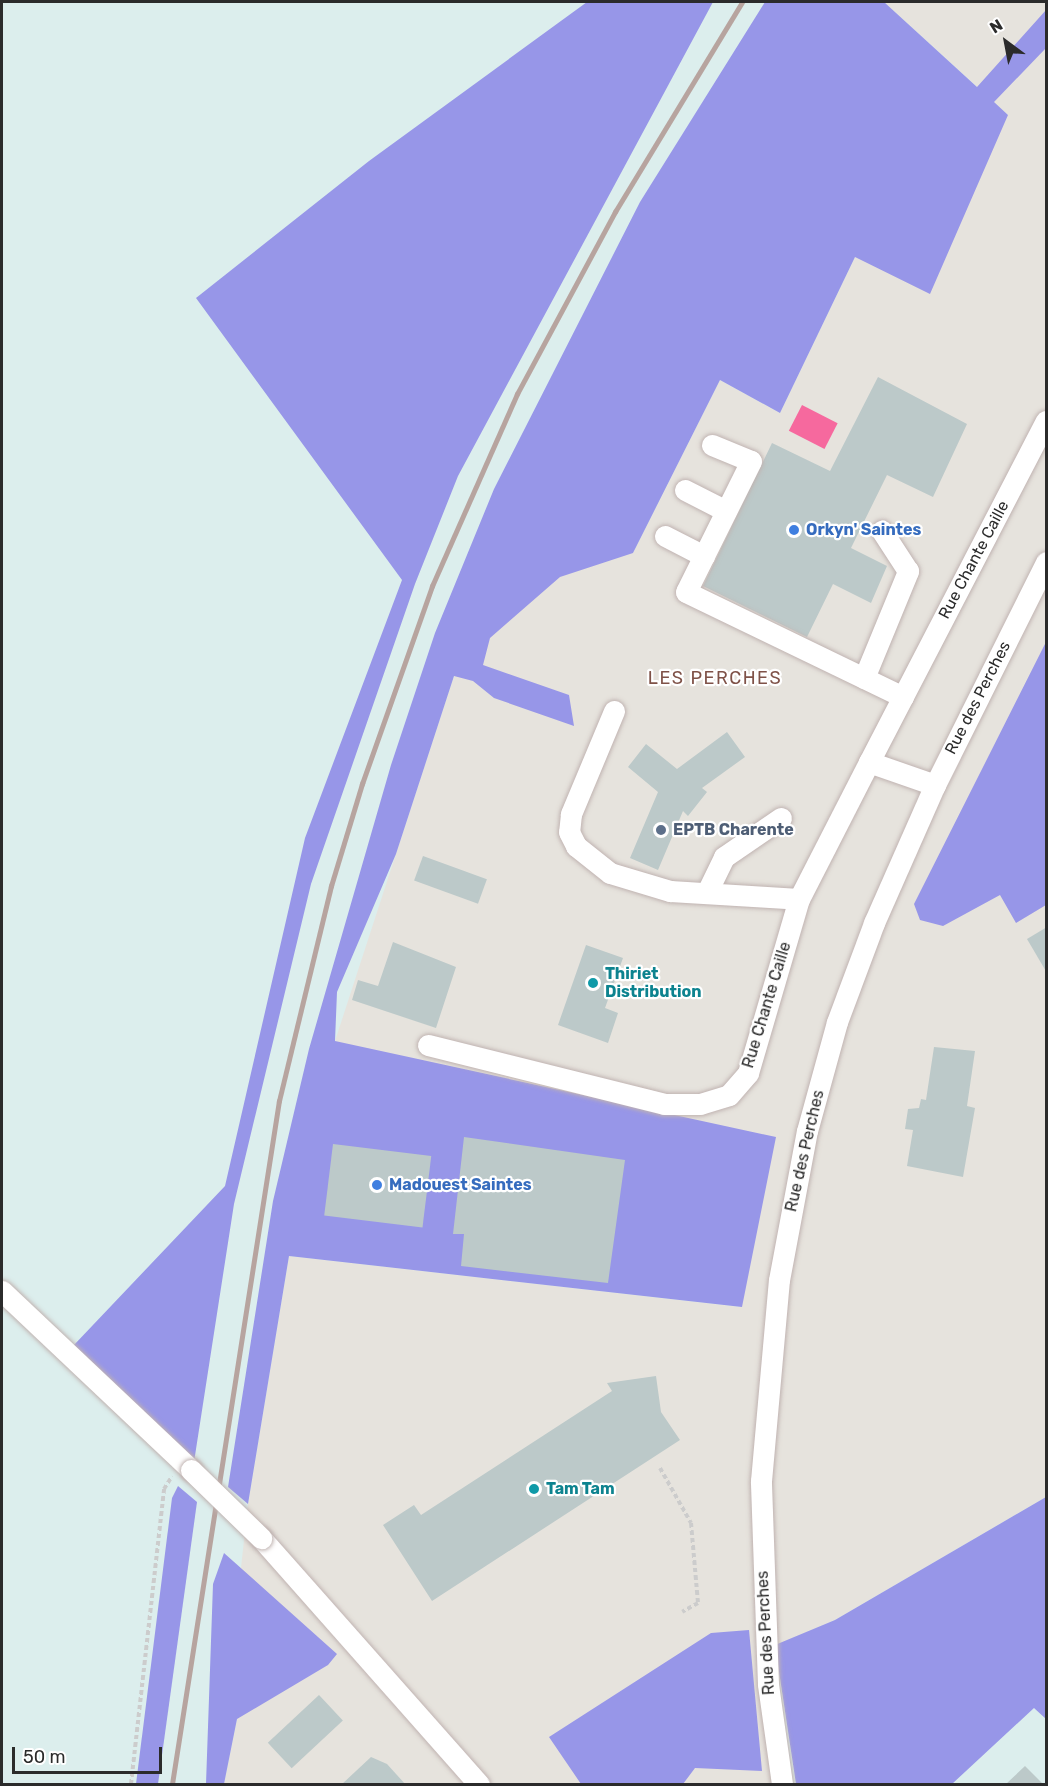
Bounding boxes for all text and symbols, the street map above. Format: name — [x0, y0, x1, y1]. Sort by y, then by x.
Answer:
north arrow — [976, 12, 1036, 72]
text: N — [986, 15, 1006, 37]
street label: Rue Chante Caille — [935, 498, 1013, 622]
place label: Orkyn' Saintes — [806, 520, 921, 540]
marker: Orkyn' Saintes — [787, 523, 801, 537]
street label: Rue des Perches — [941, 638, 1015, 758]
district label: LES PERCHES — [648, 667, 782, 689]
place label: EPTB Charente — [673, 820, 794, 840]
marker: EPTB Charente — [654, 823, 668, 837]
street label: Rue Chante Caille — [739, 940, 795, 1070]
place label: Thiriet Distribution — [605, 964, 702, 1002]
marker: Thiriet Distribution — [586, 976, 600, 990]
street label: Rue des Perches — [782, 1088, 828, 1214]
place label: Madouest Saintes — [389, 1175, 532, 1195]
marker: Madouest Saintes — [370, 1178, 384, 1192]
place label: Tam Tam — [546, 1479, 615, 1499]
marker: Tam Tam — [527, 1482, 541, 1496]
street label: Rue des Perches — [753, 1570, 779, 1696]
scale bar — [15, 1735, 165, 1773]
text: 50 m — [23, 1746, 66, 1768]

